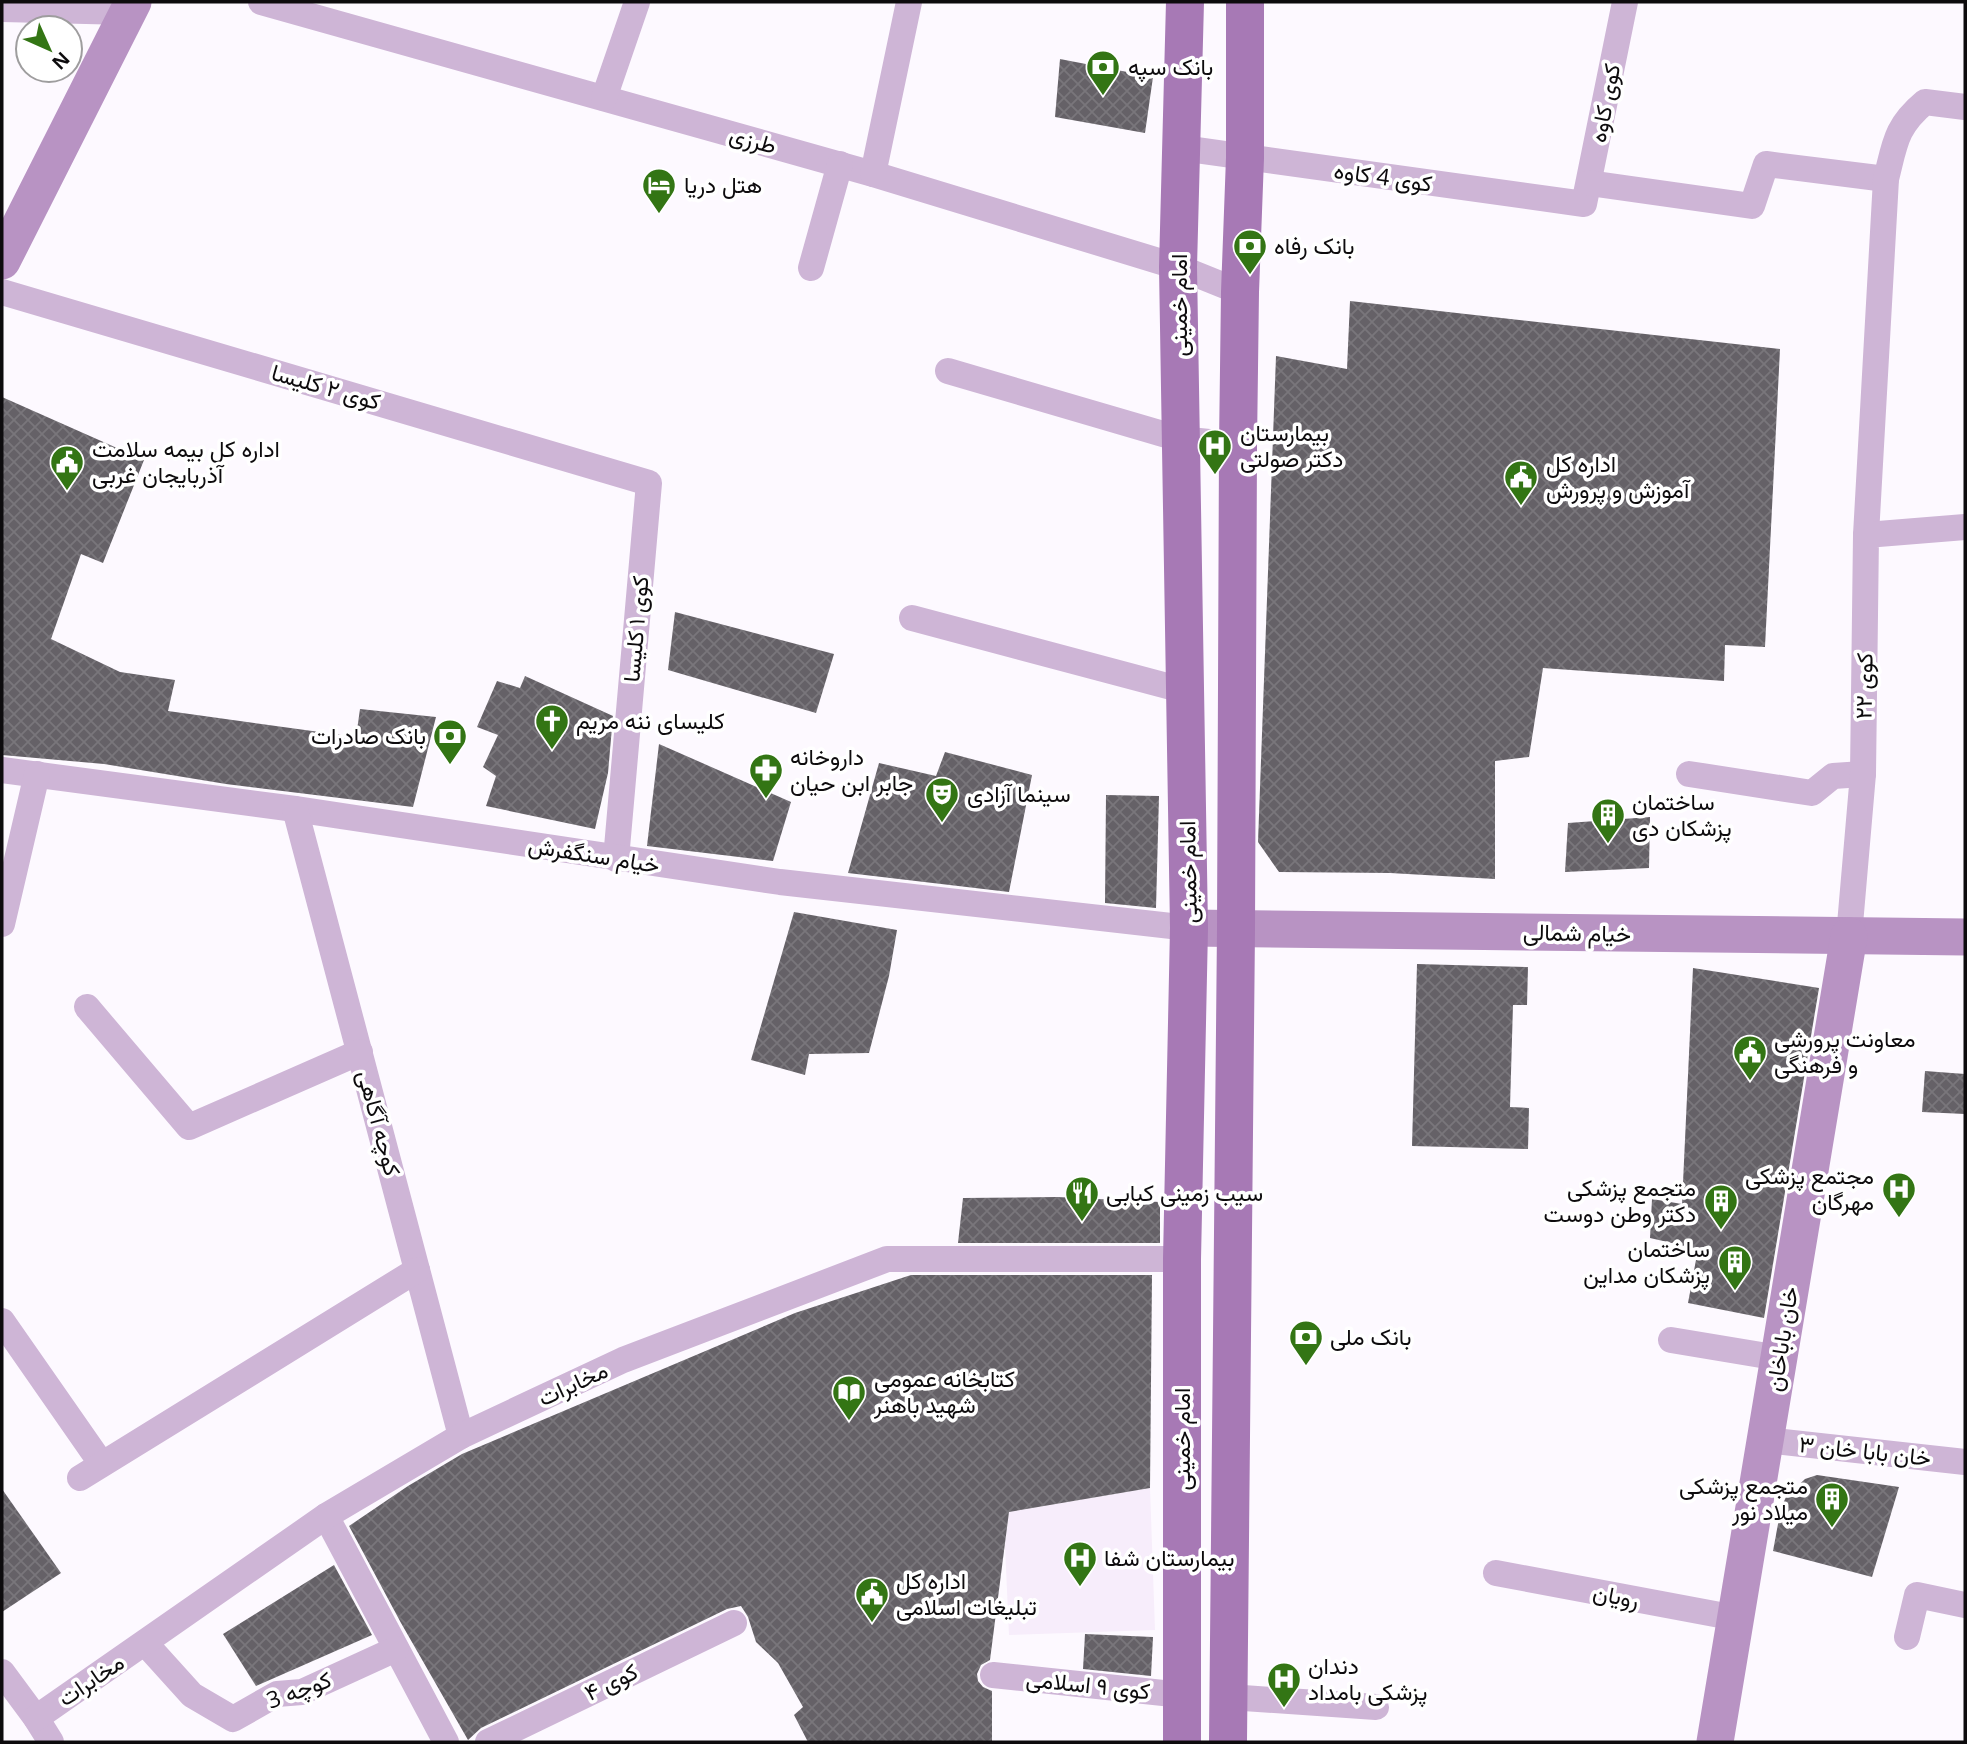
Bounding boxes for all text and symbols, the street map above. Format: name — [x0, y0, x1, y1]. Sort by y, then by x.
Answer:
north arrow — [14, 14, 84, 84]
text: N — [46, 46, 76, 76]
bank icon: بانک سپه — [1084, 48, 1122, 97]
place label: بانک سپه — [1128, 50, 1213, 83]
street label: کوی کاوه — [1581, 61, 1627, 145]
street label: طرزی — [726, 117, 781, 161]
street label: کوی 4 کاوه — [1332, 153, 1434, 199]
hotel icon: هتل دریا — [640, 166, 678, 215]
place label: هتل دریا — [684, 168, 762, 200]
bank icon: بانک رفاه — [1231, 227, 1269, 276]
place label: بانک رفاه — [1274, 229, 1355, 261]
street label: امام خمینی — [1162, 254, 1194, 356]
street label: کوی ۲ کلیسا — [268, 355, 385, 417]
place label: بیمارستان دکتر صولتی — [1240, 416, 1343, 474]
hospital icon: بیمارستان دکتر صولتی — [1196, 427, 1234, 476]
place label: اداره کل بیمه سلامت آذربایجان غربی — [92, 432, 280, 490]
public building icon: اداره کل بیمه سلامت آذربایجان غربی — [48, 443, 86, 492]
place label: اداره کل آموزش و پرورش — [1546, 447, 1691, 506]
public building icon: اداره کل آموزش و پرورش — [1502, 458, 1540, 507]
street label: کوی ۱ کلیسا — [614, 574, 656, 683]
street label: کوی ۲۲ — [1846, 652, 1880, 720]
church icon: کلیسای ننه مریم — [533, 702, 571, 751]
place label: کلیسای ننه مریم — [576, 704, 725, 736]
bank icon: بانک صادرات — [431, 717, 469, 766]
place label: بانک صادرات — [311, 719, 426, 751]
place label: داروخانه جابر ابن حیان — [790, 740, 913, 798]
pharmacy icon: داروخانه جابر ابن حیان — [747, 751, 785, 800]
theatre icon: سینما آزادی — [923, 775, 961, 824]
place label: سینما آزادی — [967, 777, 1071, 809]
place label: ساختمان پزشکان دی — [1632, 785, 1732, 844]
building icon: ساختمان پزشکان دی — [1589, 796, 1627, 845]
street label: امام خمینی — [1170, 820, 1204, 924]
street label: خیام سنگفرش — [526, 828, 662, 880]
street label: خیام شمالی — [1523, 915, 1631, 949]
place label: معاونت پرورشی و فرهنگی — [1774, 1022, 1915, 1080]
public building icon: معاونت پرورشی و فرهنگی — [1731, 1033, 1769, 1082]
street label: کوچه آگاهی — [350, 1066, 409, 1179]
place label: مجتمع پزشکی مهرگان — [1745, 1159, 1874, 1217]
hospital icon: مجتمع پزشکی مهرگان — [1880, 1170, 1918, 1219]
place label: متجمع پزشکی دکتر وطن دوست — [1543, 1171, 1696, 1229]
restaurant icon: سیب زمینی کبابی — [1063, 1174, 1101, 1223]
place label: سیب زمینی کبابی — [1106, 1176, 1263, 1208]
building icon: متجمع پزشکی دکتر وطن دوست — [1702, 1182, 1740, 1231]
place label: ساختمان پزشکان مداین — [1583, 1232, 1710, 1291]
building icon: ساختمان پزشکان مداین — [1716, 1243, 1754, 1292]
street label: خان باباخان — [1757, 1284, 1805, 1393]
bank icon: بانک ملی — [1287, 1318, 1325, 1367]
place label: بانک ملی — [1330, 1320, 1412, 1352]
street label: مخابرات — [533, 1353, 613, 1413]
place label: کتابخانه عمومی شهید باهنر — [873, 1362, 1015, 1420]
library icon: کتابخانه عمومی شهید باهنر — [830, 1373, 868, 1422]
street label: امام خمینی — [1165, 1388, 1197, 1490]
street label: خان بابا خان ۳ — [1797, 1427, 1933, 1473]
place label: متجمع پزشکی میلاد نور — [1679, 1469, 1808, 1527]
building icon: متجمع پزشکی میلاد نور — [1813, 1480, 1851, 1529]
hospital icon: بیمارستان شفا — [1061, 1539, 1099, 1588]
place label: بیمارستان شفا — [1104, 1541, 1235, 1573]
place label: اداره کل تبلیغات اسلامی — [896, 1564, 1037, 1622]
public building icon: اداره کل تبلیغات اسلامی — [853, 1575, 891, 1624]
street label: رویان — [1590, 1575, 1642, 1615]
street label: مخابرات — [51, 1645, 130, 1713]
place label: دندان‌ پزشکی بامداد — [1308, 1649, 1427, 1708]
street label: کوی ۴ — [578, 1654, 643, 1708]
hospital icon: دندان‌ پزشکی بامداد — [1265, 1660, 1303, 1709]
street label: کوی ۹ اسلامی — [1024, 1662, 1152, 1706]
street label: کوچه 3 — [262, 1663, 336, 1716]

